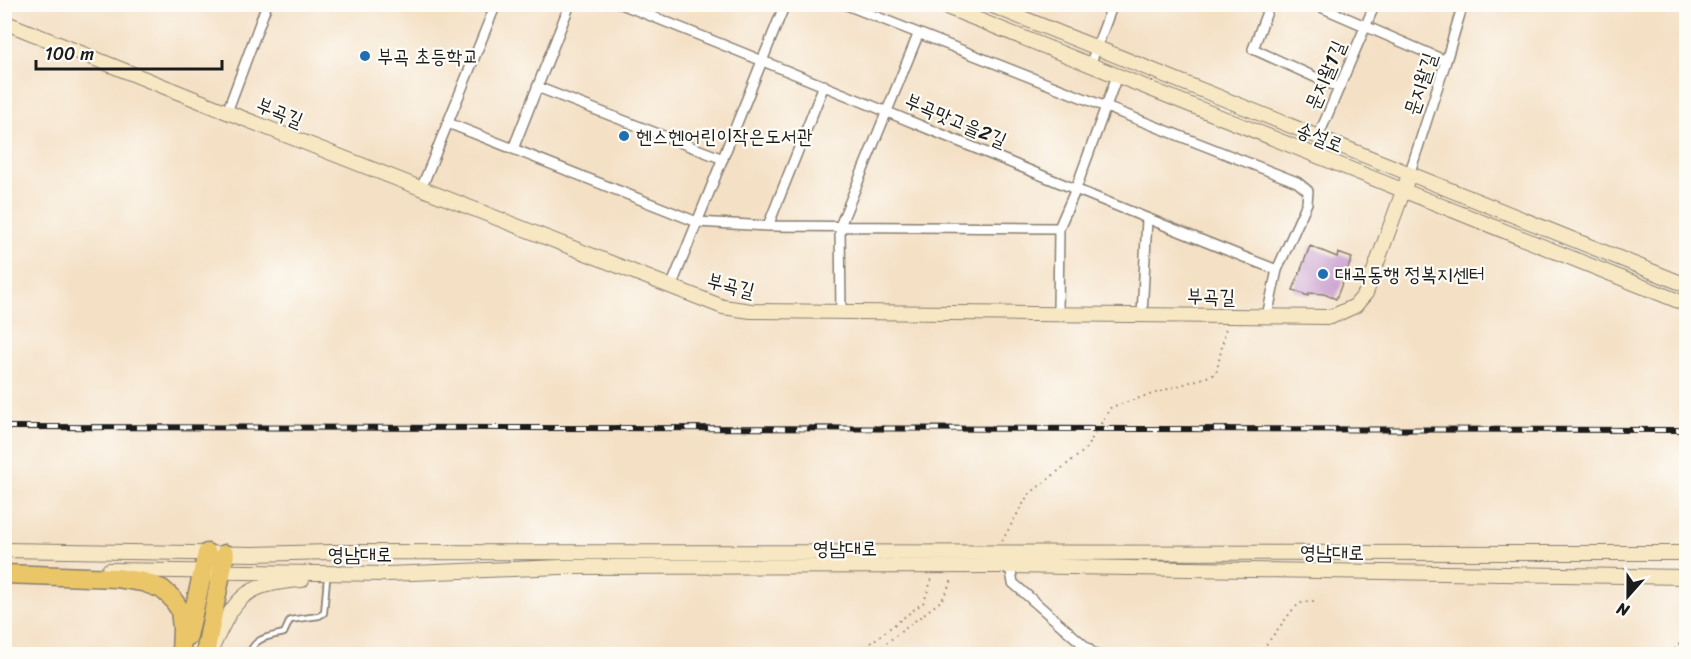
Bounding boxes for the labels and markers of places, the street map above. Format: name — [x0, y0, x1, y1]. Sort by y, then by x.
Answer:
place label: 부곡 초등학교 — [377, 39, 479, 74]
marker: 부곡 초등학교 — [358, 49, 372, 63]
place label: 헨스헨어린이작은도서관 — [636, 119, 813, 154]
marker: 헨스헨어린이작은도서관 — [617, 129, 631, 143]
place label: 대곡동행 정복지센터 — [1335, 257, 1485, 292]
marker: 대곡동행 정복지센터 — [1316, 267, 1330, 281]

